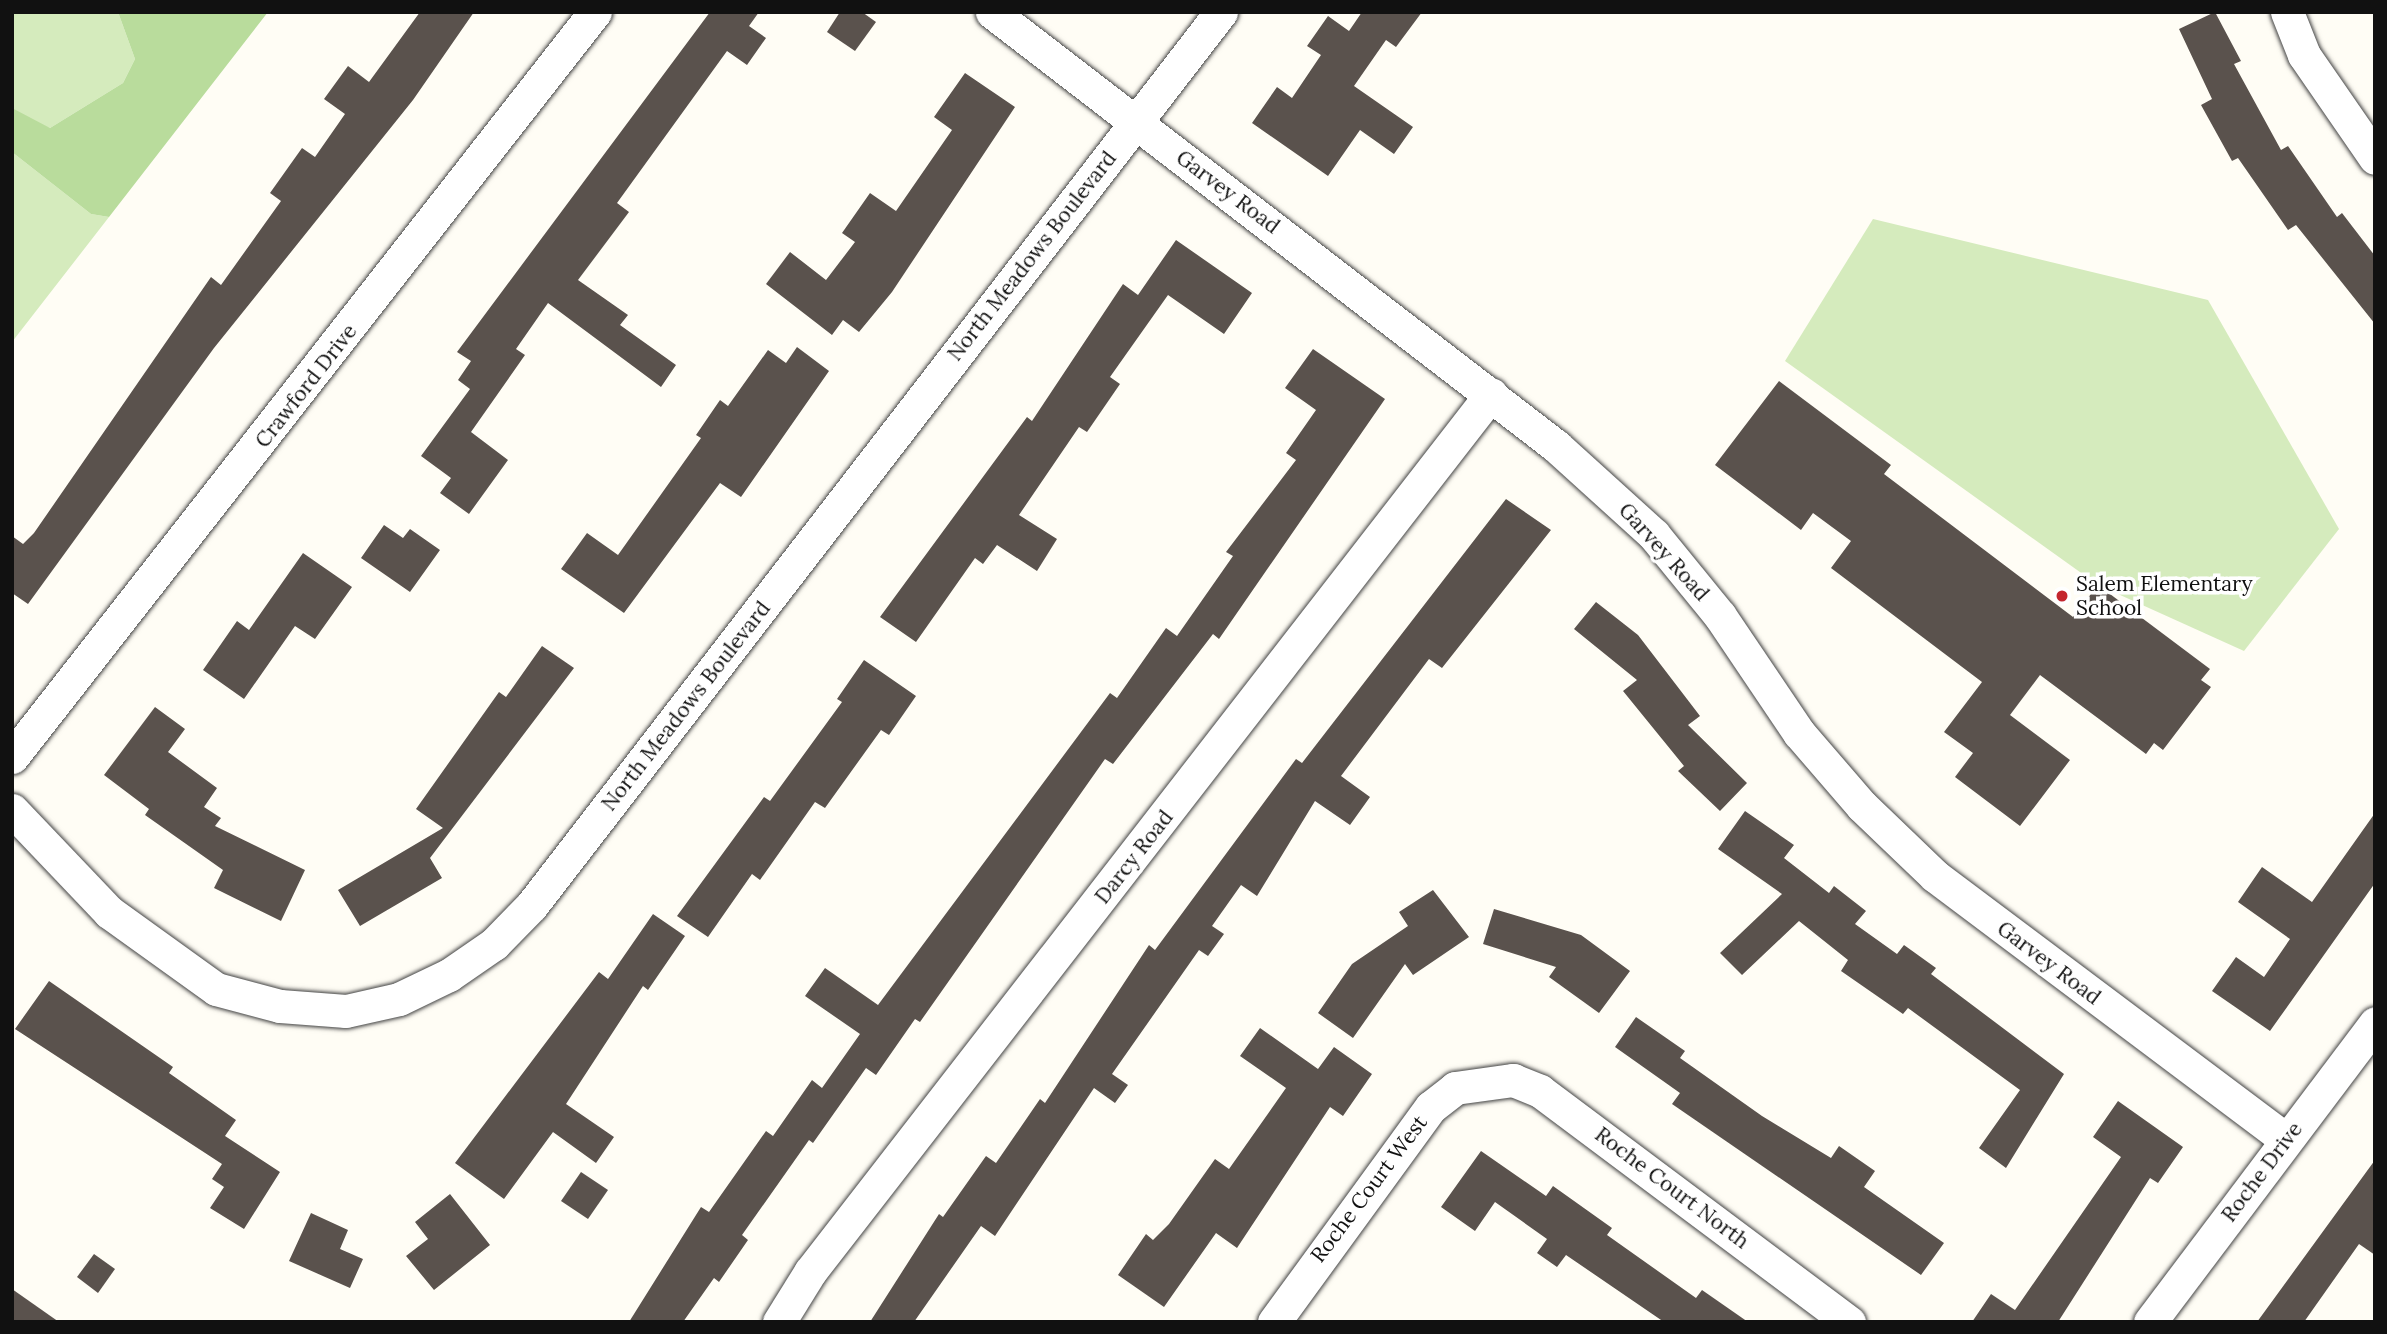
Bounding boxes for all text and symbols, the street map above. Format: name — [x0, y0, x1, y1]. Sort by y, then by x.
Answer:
street label: Garvey Road — [1171, 145, 1285, 239]
street label: North Meadows Boulevard — [942, 146, 1122, 366]
street label: Crawford Drive — [250, 319, 362, 453]
street label: Garvey Road — [1613, 498, 1715, 606]
place label: Salem Elementary School — [2076, 571, 2253, 621]
marker: Salem Elementary School — [2054, 588, 2070, 604]
street label: North Meadows Boulevard — [596, 596, 776, 816]
street label: Darcy Road — [1090, 805, 1178, 909]
street label: Garvey Road — [1992, 916, 2106, 1010]
street label: Roche Court West — [1305, 1110, 1433, 1268]
street label: Roche Drive — [2216, 1117, 2308, 1227]
street label: Roche Court North — [1590, 1122, 1754, 1254]

